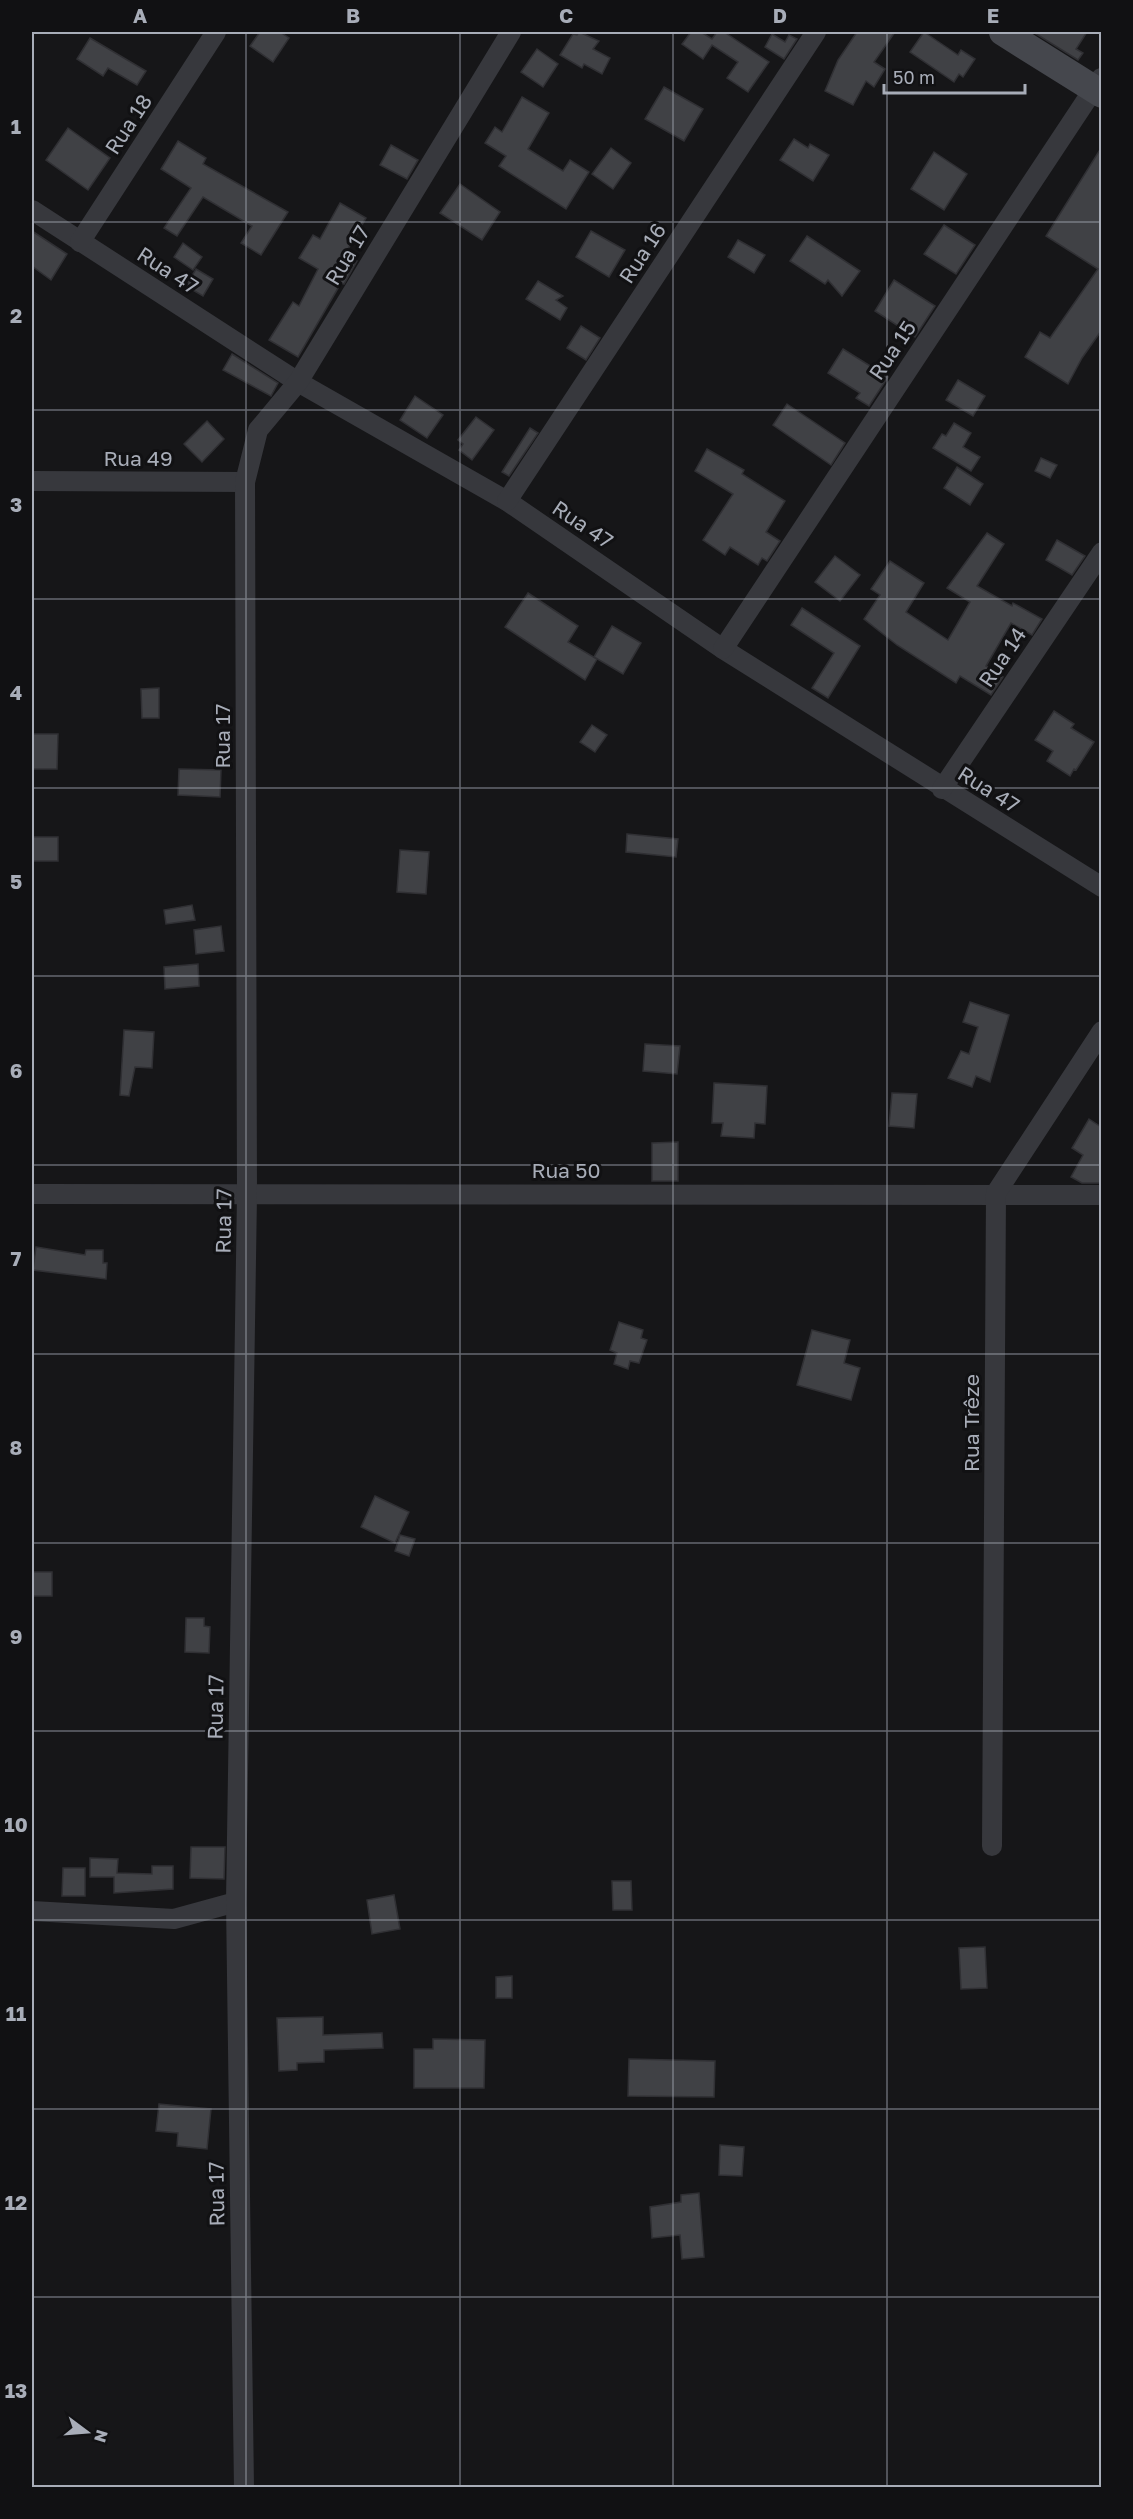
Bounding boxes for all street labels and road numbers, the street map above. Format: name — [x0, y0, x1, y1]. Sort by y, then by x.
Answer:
street label: Rua 18 — [99, 89, 157, 159]
street label: Rua 16 — [613, 218, 671, 288]
street label: Rua 17 — [319, 220, 375, 290]
street label: Rua 47 — [133, 241, 203, 299]
street label: Rua 15 — [863, 315, 921, 385]
street label: Rua 49 — [103, 445, 173, 471]
street label: Rua 47 — [548, 494, 618, 554]
street label: Rua 14 — [973, 622, 1031, 692]
street label: Rua 17 — [209, 704, 235, 769]
street label: Rua 47 — [953, 760, 1025, 818]
street label: Rua 50 — [532, 1157, 600, 1183]
street label: Rua 17 — [209, 1188, 237, 1254]
street label: Rua Trêze — [958, 1374, 984, 1472]
street label: Rua 17 — [201, 1674, 229, 1740]
street label: Rua 17 — [202, 2161, 230, 2227]

